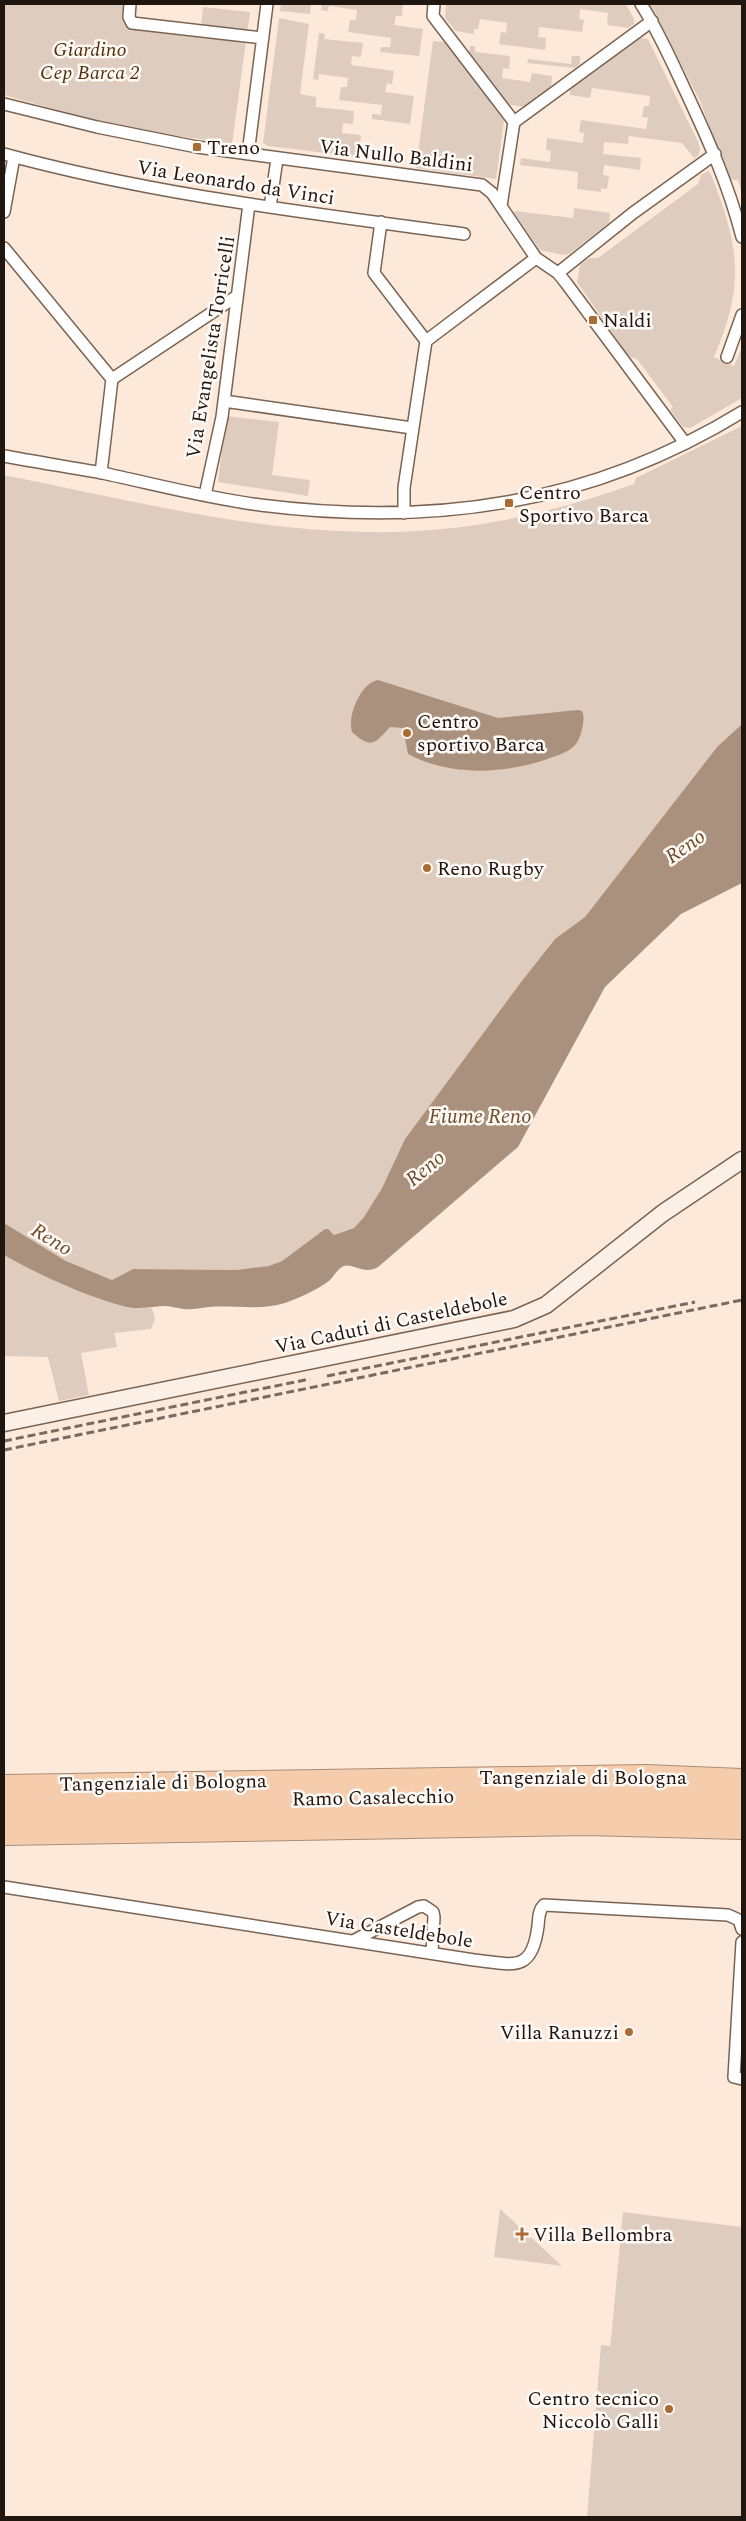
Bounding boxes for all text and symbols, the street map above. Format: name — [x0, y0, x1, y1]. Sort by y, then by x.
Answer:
park label: Giardino Cep Barca 2 — [40, 35, 140, 88]
street label: Via Nullo Baldini — [317, 132, 474, 180]
place label: Treno — [207, 133, 260, 163]
marker: Treno — [191, 141, 203, 153]
street label: Via Leonardo da Vinci — [135, 153, 337, 213]
street label: Via Evangelista Torricelli — [179, 234, 243, 461]
place label: Naldi — [603, 306, 652, 336]
marker: Naldi — [587, 314, 599, 326]
place label: Centro Sportivo Barca — [519, 478, 649, 531]
marker: Centro Sportivo Barca — [503, 497, 515, 509]
place label: Centro sportivo Barca — [417, 707, 545, 760]
marker: Centro sportivo Barca — [401, 727, 413, 739]
water label: Reno — [659, 821, 713, 872]
place label: Reno Rugby — [437, 854, 545, 884]
marker: Reno Rugby — [421, 862, 433, 874]
water label: Fiume Reno — [428, 1101, 532, 1133]
water label: Reno — [399, 1142, 453, 1195]
water label: Reno — [25, 1215, 78, 1265]
street label: Via Caduti di Casteldebole — [272, 1284, 510, 1362]
street label: Tangenziale di Bologna — [479, 1763, 687, 1793]
street label: Tangenziale di Bologna — [59, 1766, 267, 1800]
street label: Ramo Casalecchio — [292, 1782, 454, 1814]
street label: Via Casteldebole — [323, 1903, 475, 1957]
place label: Villa Ranuzzi — [500, 2018, 619, 2048]
marker: Villa Ranuzzi — [623, 2026, 635, 2038]
place label: Villa Bellombra — [533, 2220, 673, 2250]
marker: Villa Bellombra — [515, 2227, 529, 2241]
place label: Centro tecnico Niccolò Galli — [528, 2384, 659, 2437]
marker: Centro tecnico Niccolò Galli — [663, 2403, 675, 2415]

